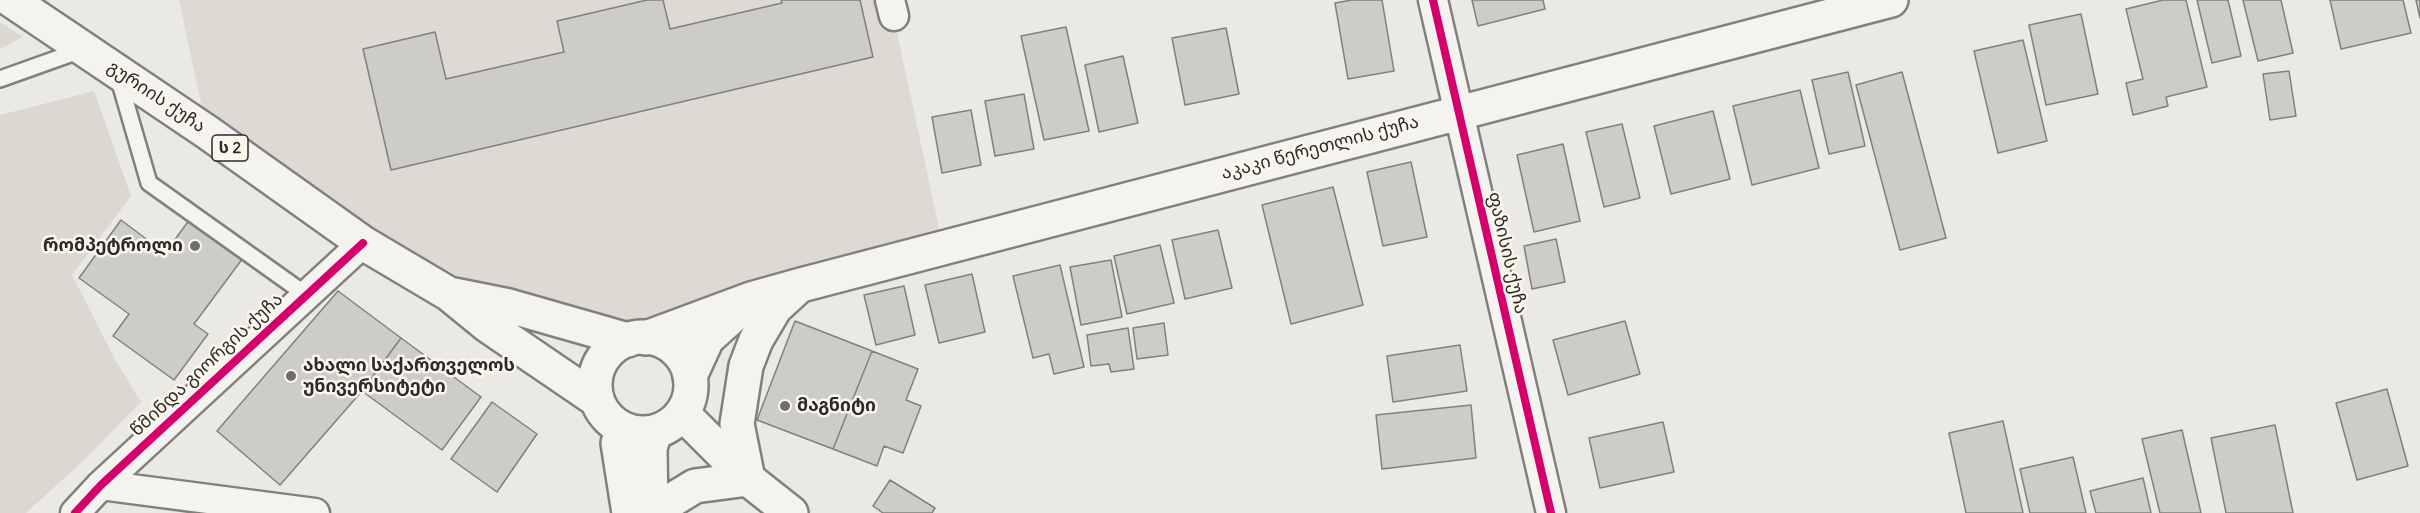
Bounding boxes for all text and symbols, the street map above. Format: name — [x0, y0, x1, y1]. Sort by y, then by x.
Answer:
street label: გურიის ქუჩა — [103, 56, 209, 138]
street label: აკაკი წერეთლის ქუჩა — [1219, 111, 1421, 185]
road number: ს 2 — [212, 135, 248, 161]
street label: ფაზისის ქუჩა — [1482, 190, 1532, 316]
place label: რომპეტროლი — [43, 235, 183, 257]
marker: რომპეტროლი — [188, 239, 202, 253]
street label: წმინდა გიორგის ქუჩა — [126, 289, 288, 441]
place label: ახალი საქართველოს უნივერსიტეტი — [303, 355, 515, 398]
marker: ახალი საქართველოს უნივერსიტეტი — [284, 369, 298, 383]
place label: მაგნიტი — [797, 395, 876, 417]
marker: მაგნიტი — [778, 399, 792, 413]

